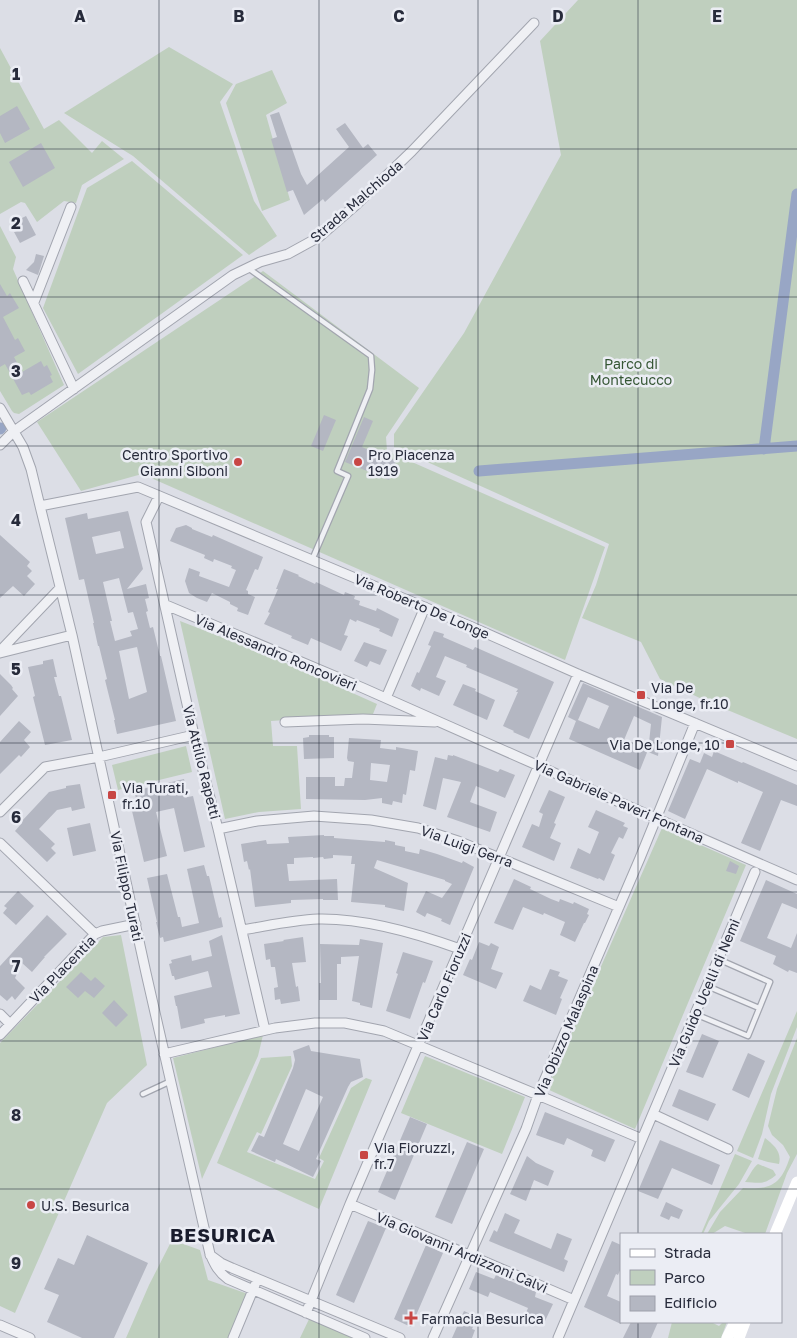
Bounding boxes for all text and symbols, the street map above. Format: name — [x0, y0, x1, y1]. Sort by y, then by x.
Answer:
text: A — [74, 6, 86, 26]
text: B — [233, 6, 245, 26]
text: C — [393, 6, 405, 26]
text: D — [552, 6, 564, 26]
text: E — [712, 6, 722, 26]
text: 1 — [12, 64, 20, 84]
street label: Strada Malchioda — [306, 156, 406, 246]
text: 2 — [11, 213, 21, 233]
park label: Parco di Montecucco — [590, 355, 672, 388]
text: 3 — [11, 361, 21, 381]
place label: Centro Sportivo Gianni Siboni — [122, 446, 228, 479]
place label: Pro Piacenza 1919 — [368, 446, 455, 479]
marker: Centro Sportivo Gianni Siboni — [232, 456, 244, 468]
marker: Pro Piacenza 1919 — [352, 456, 364, 468]
text: 4 — [11, 510, 21, 530]
street label: Via Roberto De Longe — [352, 570, 492, 642]
street label: Via Alessandro Roncovieri — [192, 610, 360, 694]
text: 5 — [11, 659, 21, 679]
place label: Via De Longe, fr.10 — [651, 679, 729, 712]
marker: Via De Longe, fr.10 — [635, 689, 647, 701]
street label: Via Attilio Rapetti — [180, 703, 224, 821]
place label: Via De Longe, 10 — [610, 736, 720, 753]
marker: Via De Longe, 10 — [724, 738, 736, 750]
street label: Via Gabriele Paveri Fontana — [531, 756, 707, 846]
place label: Via Turati, fr.10 — [122, 779, 189, 812]
marker: Via Turati, fr.10 — [106, 789, 118, 801]
text: 6 — [11, 807, 21, 827]
street label: Via Luigi Gerra — [419, 821, 515, 871]
street label: Via Filippo Turati — [107, 829, 147, 943]
street label: Via Guido Ucelli di Nemi — [665, 916, 743, 1070]
street label: Via Carlo Fioruzzi — [413, 930, 475, 1044]
street label: Via Placentia — [25, 932, 99, 1006]
text: 7 — [12, 956, 21, 976]
street label: Via Obizzo Malaspina — [530, 962, 602, 1100]
text: 8 — [11, 1105, 21, 1125]
place label: Via Fioruzzi, fr.7 — [374, 1139, 455, 1172]
marker: Via Fioruzzi, fr.7 — [358, 1149, 370, 1161]
place label: U.S. Besurica — [41, 1197, 130, 1214]
marker: U.S. Besurica — [25, 1199, 37, 1211]
street label: Via Giovanni Ardizzoni Calvi — [374, 1208, 550, 1296]
district label: BESURICA — [170, 1223, 276, 1246]
legend — [620, 1233, 782, 1323]
text: Strada — [664, 1243, 711, 1261]
text: 9 — [11, 1253, 21, 1273]
text: Parco — [664, 1268, 705, 1286]
text: Edificio — [664, 1293, 717, 1311]
place label: Farmacia Besurica — [421, 1310, 544, 1327]
marker: Farmacia Besurica — [405, 1312, 417, 1324]

